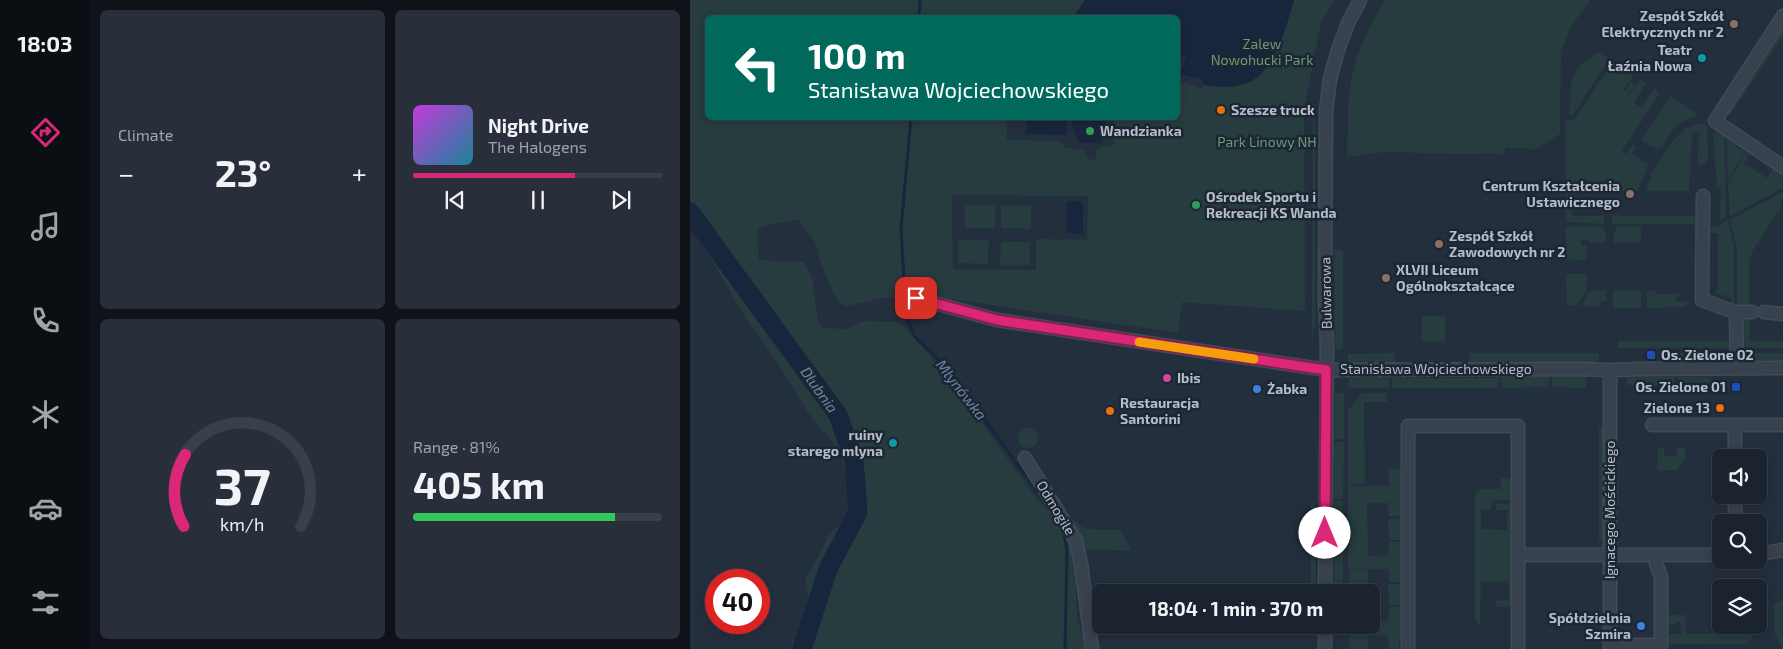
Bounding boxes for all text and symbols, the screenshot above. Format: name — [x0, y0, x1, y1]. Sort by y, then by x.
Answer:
place label: Zespół Szkół Elektrycznych nr 2 — [1602, 7, 1724, 40]
marker: Zespół Szkół Elektrycznych nr 2 — [1728, 18, 1740, 30]
text: 18:03 — [17, 30, 73, 56]
text: 100 m — [808, 34, 906, 76]
icon: left — [725, 35, 790, 100]
park label: Zalew Nowohucki Park — [1211, 35, 1313, 68]
place label: Teatr Łaźnia Nowa — [1608, 41, 1692, 74]
marker: Teatr Łaźnia Nowa — [1696, 52, 1708, 64]
text: Stanisława Wojciechowskiego — [808, 76, 1109, 102]
place label: Szesze truck — [1231, 101, 1315, 118]
marker: Szesze truck — [1215, 104, 1227, 116]
text: Night Drive — [488, 114, 589, 137]
icon: directions — [28, 115, 63, 150]
place label: Wandzianka — [1100, 122, 1182, 139]
text: Climate — [118, 125, 173, 144]
marker: Wandzianka — [1084, 125, 1096, 137]
park label: Park Linowy NH — [1217, 133, 1317, 150]
text: The Halogens — [488, 137, 587, 156]
text: 23° — [215, 149, 271, 195]
text: − — [118, 156, 134, 190]
text: + — [352, 156, 367, 190]
place label: Centrum Kształcenia Ustawicznego — [1482, 177, 1620, 210]
icon: previous — [441, 186, 469, 214]
icon: pause — [524, 186, 552, 214]
icon: next — [607, 186, 635, 214]
place label: Ośrodek Sportu i Rekreacji KS Wanda — [1206, 188, 1337, 221]
marker: Centrum Kształcenia Ustawicznego — [1624, 188, 1636, 200]
marker: Ośrodek Sportu i Rekreacji KS Wanda — [1190, 199, 1202, 211]
icon: music — [28, 209, 63, 244]
place label: Zespół Szkół Zawodowych nr 2 — [1449, 227, 1565, 260]
marker: Zespół Szkół Zawodowych nr 2 — [1433, 238, 1445, 250]
street label: Bulwarowa — [1316, 257, 1335, 329]
place label: XLVII Liceum Ogólnokształcące — [1396, 261, 1515, 294]
marker: XLVII Liceum Ogólnokształcące — [1380, 272, 1392, 284]
pin — [895, 277, 937, 319]
icon: arrive — [902, 284, 930, 312]
icon: phone — [28, 303, 63, 338]
place label: Os. Zielone 02 — [1661, 346, 1754, 363]
marker: Os. Zielone 02 — [1645, 349, 1657, 361]
water label: Młynówka — [932, 356, 991, 424]
street label: Stanisława Wojciechowskiego — [1340, 360, 1532, 377]
water label: Dłubnia — [797, 363, 842, 416]
place label: Ibis — [1177, 369, 1201, 386]
marker: Ibis — [1161, 372, 1173, 384]
place label: Os. Zielone 01 — [1635, 378, 1726, 395]
place label: Żabka — [1267, 380, 1307, 397]
marker: Os. Zielone 01 — [1730, 381, 1742, 393]
marker: Żabka — [1251, 383, 1263, 395]
place label: Restauracja Santorini — [1120, 394, 1199, 427]
icon: climate — [28, 397, 63, 432]
place label: Zielone 13 — [1644, 399, 1710, 416]
marker: Zielone 13 — [1714, 402, 1726, 414]
marker: Restauracja Santorini — [1104, 405, 1116, 417]
place label: ruiny starego mlyna — [788, 426, 883, 459]
text: Range · 81% — [413, 437, 500, 456]
marker: ruiny starego mlyna — [887, 437, 899, 449]
street label: Ignacego Mościckiego — [1601, 441, 1618, 579]
map controls — [1712, 449, 1767, 634]
button: sound — [1712, 449, 1767, 504]
text: 37 — [214, 453, 271, 515]
text: 405 km — [413, 461, 545, 507]
street label: Odmogile — [1034, 477, 1079, 538]
icon: car — [28, 491, 63, 526]
position arrow — [1298, 506, 1350, 558]
text: km/h — [220, 513, 265, 535]
button: search — [1712, 514, 1767, 569]
speed limit sign: 40 — [705, 569, 770, 634]
button: layers — [1712, 579, 1767, 634]
icon: filters — [28, 585, 63, 620]
text: 18:04 · 1 min · 370 m — [1149, 597, 1323, 620]
place label: Spółdzielnia Szmira — [1549, 609, 1631, 642]
marker: Spółdzielnia Szmira — [1635, 620, 1647, 632]

